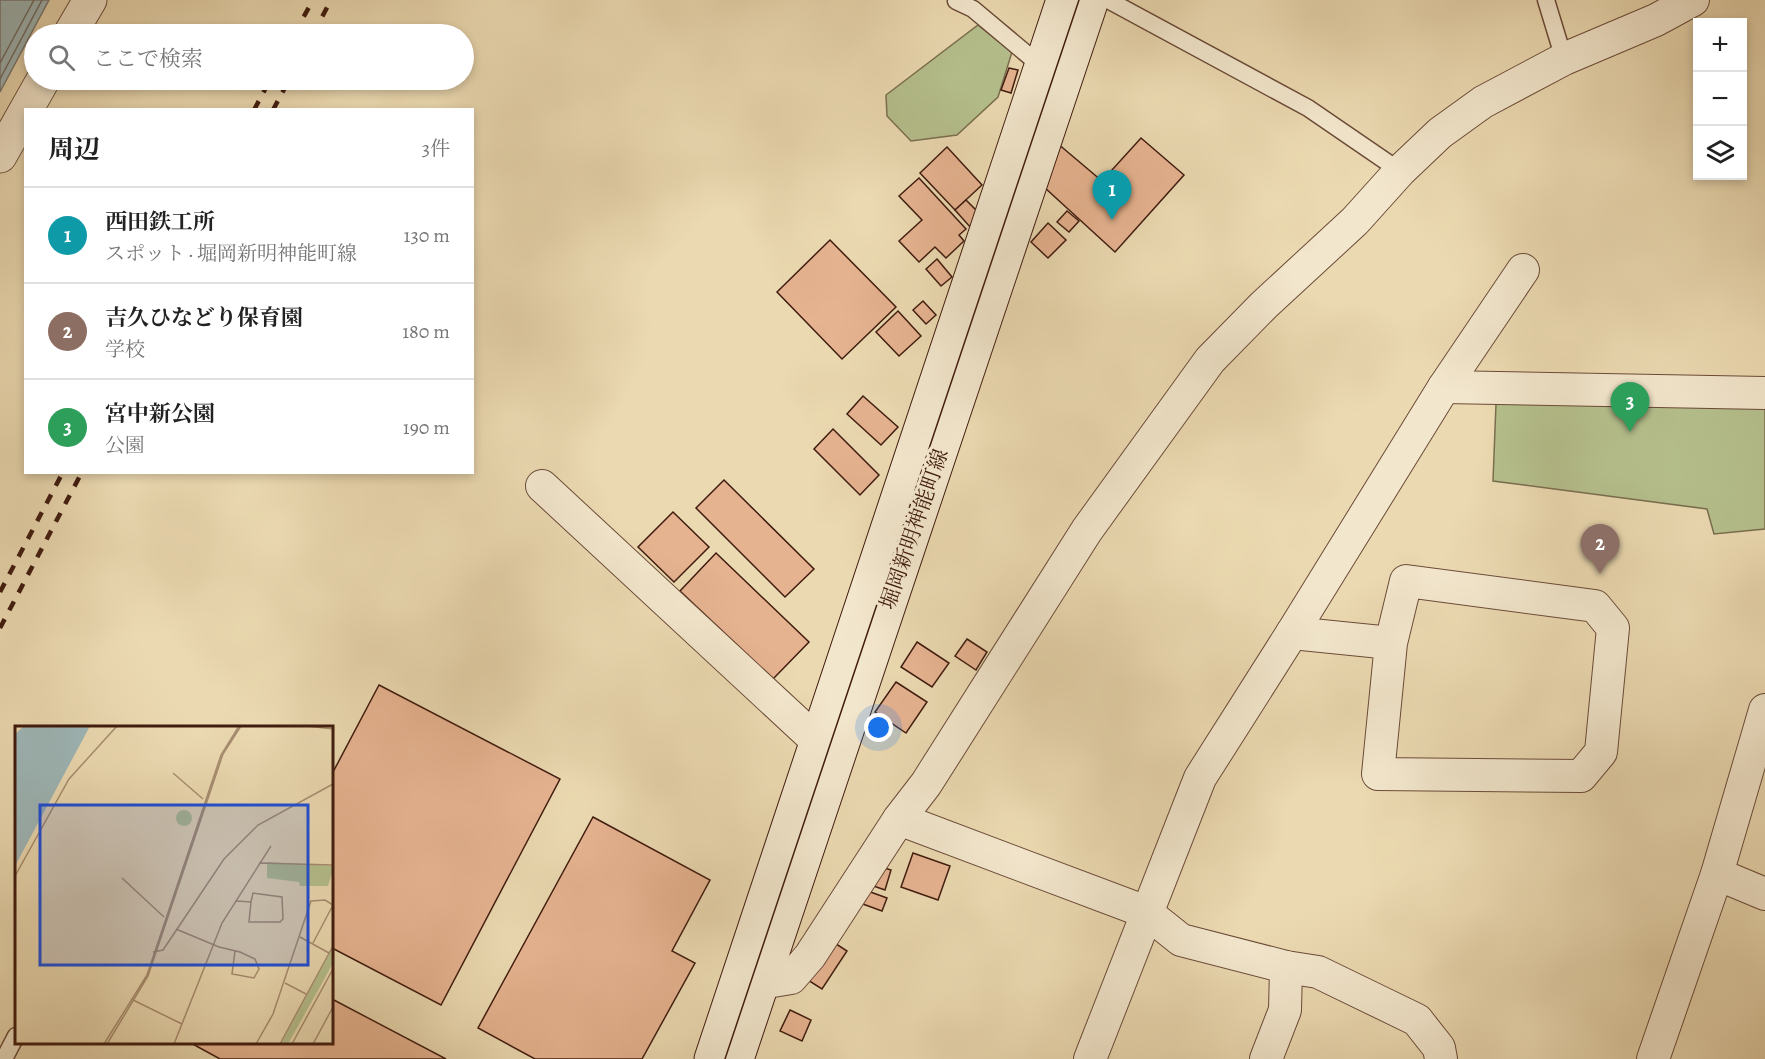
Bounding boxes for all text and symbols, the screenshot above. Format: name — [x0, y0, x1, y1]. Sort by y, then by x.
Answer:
map controls — [1693, 18, 1747, 180]
button: + — [1693, 18, 1747, 72]
search box — [24, 24, 474, 90]
icon: search — [45, 41, 78, 74]
text: ここで検索 — [93, 44, 203, 74]
button: − — [1693, 72, 1747, 126]
button: layers — [1693, 126, 1747, 180]
text: 周辺 — [48, 132, 100, 167]
text: 3件 — [422, 135, 450, 162]
pin: 1 — [1092, 170, 1132, 220]
text: 西田鉄工所 — [105, 207, 215, 237]
text: 1 — [64, 222, 71, 249]
text: 130 m — [404, 222, 450, 249]
text: スポット · 堀岡新明神能町線 — [105, 240, 357, 267]
text: 吉久ひなどり保育園 — [105, 303, 303, 333]
text: 2 — [63, 318, 72, 345]
text: 180 m — [402, 318, 450, 345]
text: 学校 — [105, 336, 145, 363]
pin: 3 — [1610, 382, 1650, 432]
text: 宮中新公園 — [105, 399, 215, 429]
text: 3 — [63, 414, 72, 441]
text: 190 m — [403, 414, 450, 441]
text: 公園 — [105, 432, 145, 459]
street label: 堀岡新明神能町線 — [873, 445, 955, 613]
pin: 2 — [1580, 524, 1620, 574]
your location — [864, 713, 893, 742]
inset map — [15, 726, 333, 1044]

